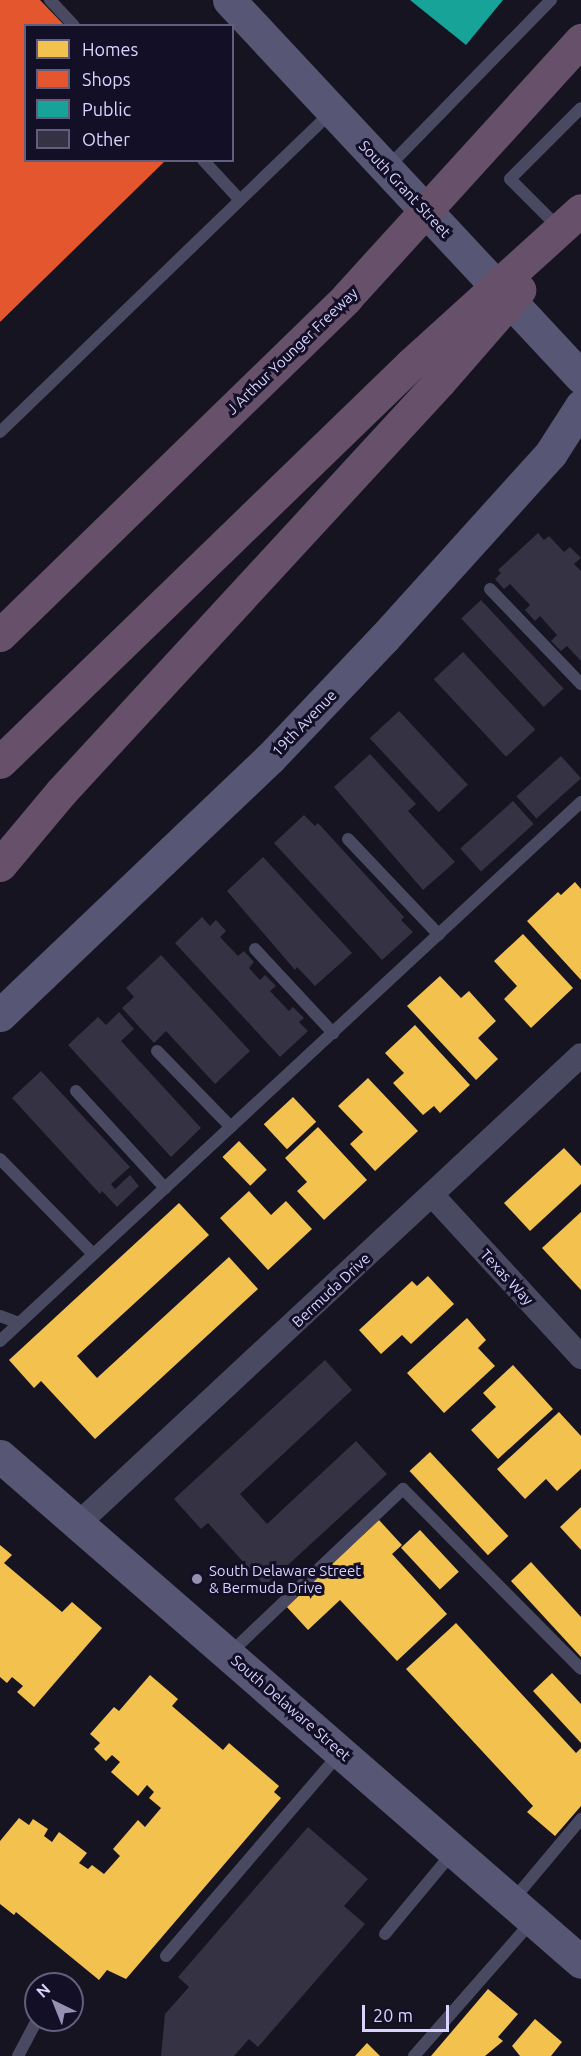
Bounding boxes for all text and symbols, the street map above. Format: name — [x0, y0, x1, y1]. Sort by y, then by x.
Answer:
legend — [24, 24, 234, 162]
text: Homes — [82, 39, 138, 59]
text: Shops — [82, 69, 131, 89]
text: Public — [82, 99, 131, 119]
text: Other — [82, 129, 130, 149]
street label: South Grant Street — [355, 137, 455, 241]
street label: J Arthur Younger Freeway — [223, 284, 361, 418]
street label: 19th Avenue — [268, 686, 340, 760]
street label: Texas Way — [477, 1245, 537, 1309]
street label: Bermuda Drive — [288, 1249, 374, 1331]
place label: South Delaware Street & Bermuda Drive — [209, 1561, 361, 1596]
marker: South Delaware Street & Bermuda Drive — [190, 1572, 204, 1586]
street label: South Delaware Street — [228, 1651, 354, 1765]
north arrow — [24, 1972, 84, 2032]
text: N — [33, 1980, 54, 2001]
scale bar — [365, 1993, 452, 2031]
text: 20 m — [373, 2005, 413, 2025]

